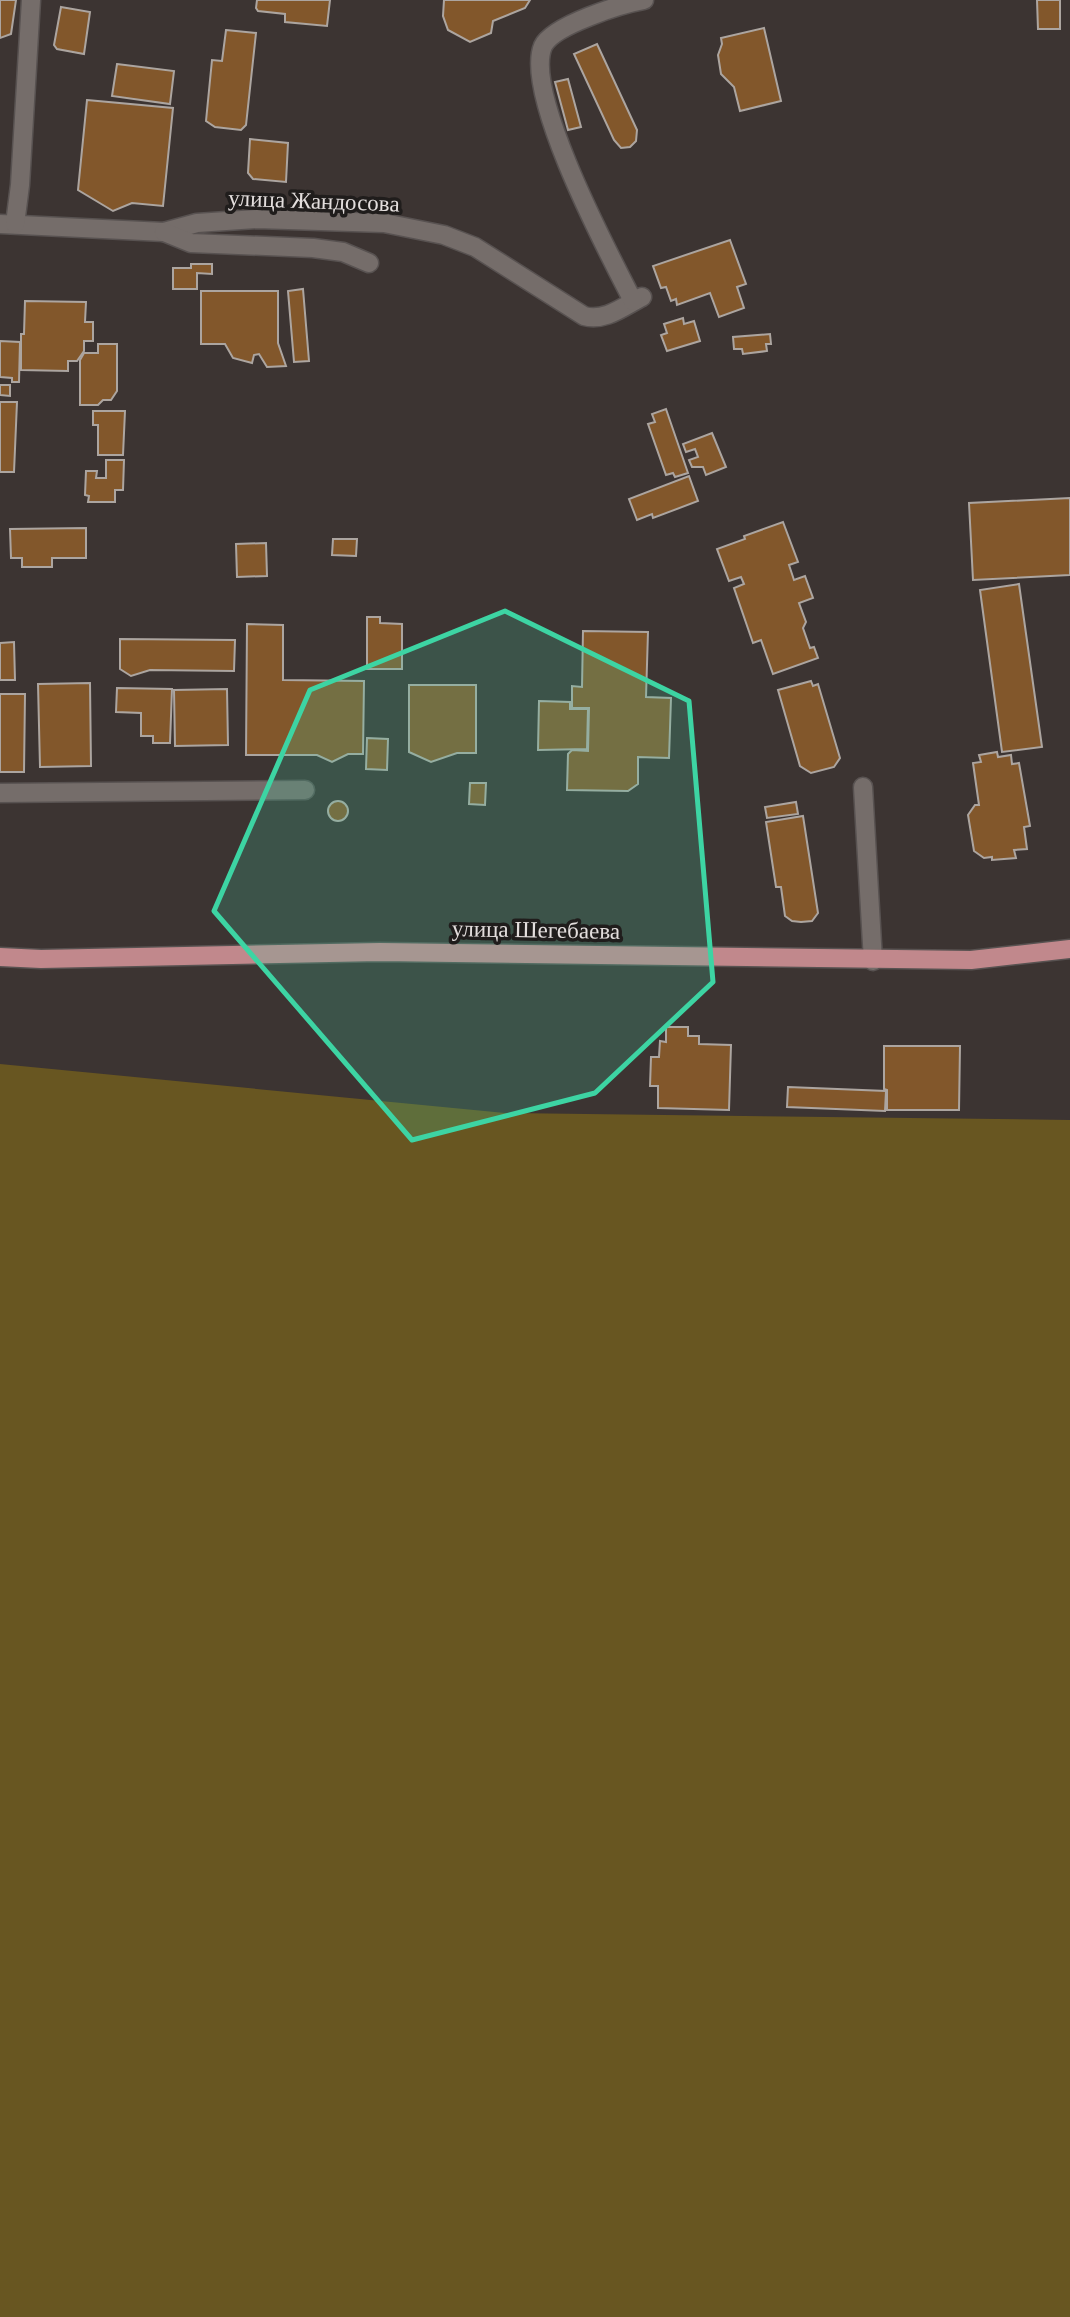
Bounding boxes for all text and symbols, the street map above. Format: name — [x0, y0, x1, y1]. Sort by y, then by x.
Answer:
street label: улица Жандосова — [228, 186, 400, 216]
street label: улица Шегебаева — [452, 916, 620, 944]

